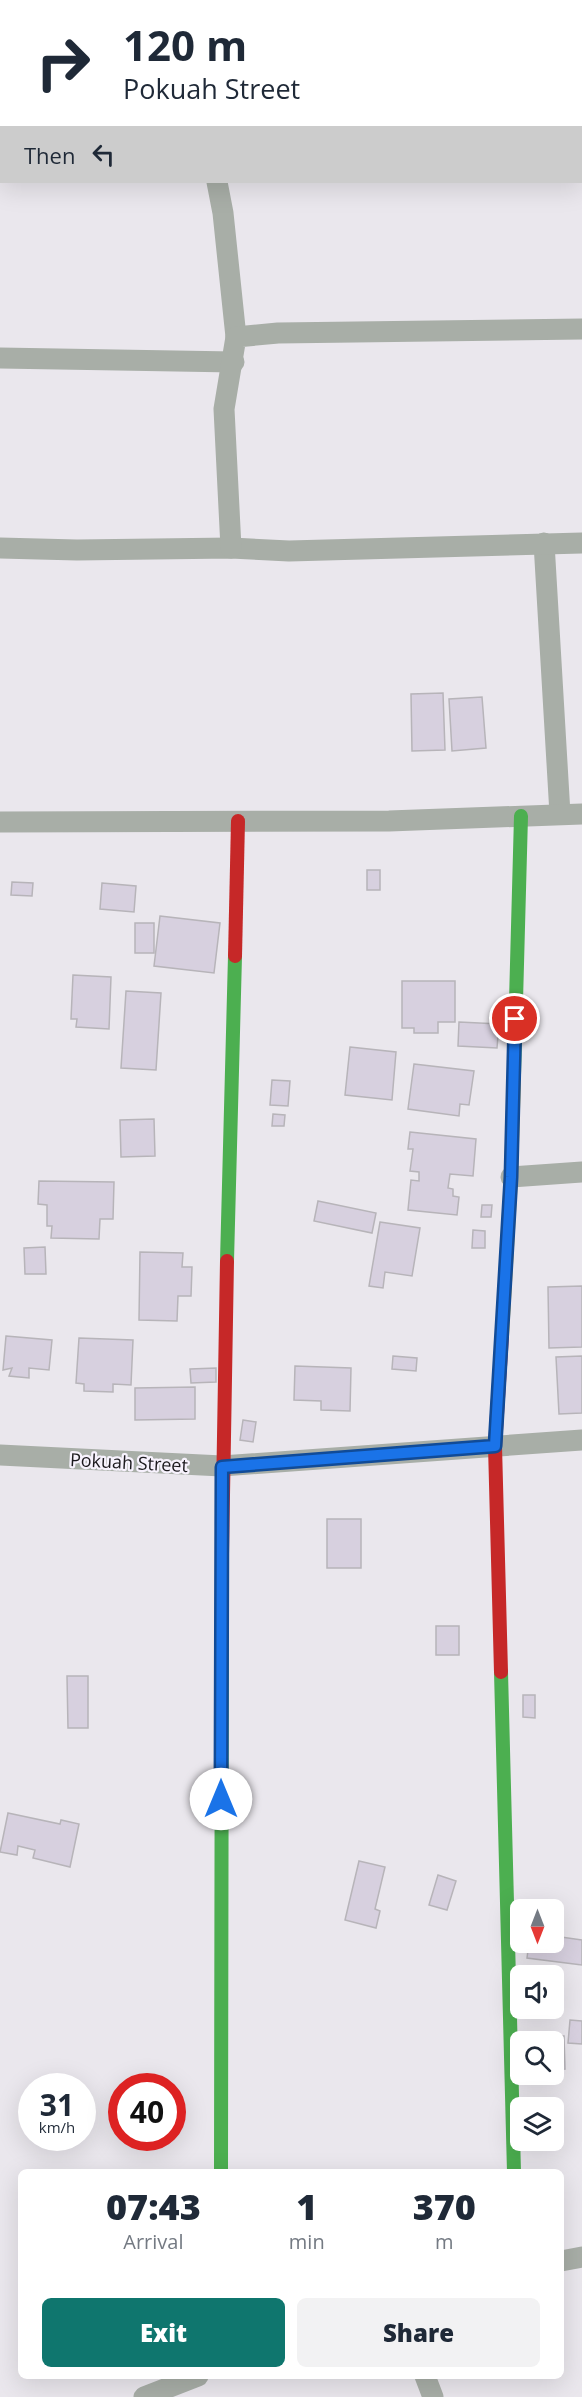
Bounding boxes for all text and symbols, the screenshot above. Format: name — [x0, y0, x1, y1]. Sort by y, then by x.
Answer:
text: 120 m — [123, 16, 247, 73]
icon: right — [24, 24, 102, 102]
text: Pokuah Street — [123, 70, 300, 107]
icon: left — [87, 138, 120, 171]
text: Then — [24, 140, 75, 170]
pin — [489, 993, 540, 1044]
icon: arrive — [498, 1002, 531, 1035]
street label: Pokuah Street — [69, 1447, 189, 1477]
position arrow — [189, 1767, 253, 1831]
north arrow — [510, 1899, 564, 1953]
map controls — [510, 1899, 564, 2151]
button: sound — [510, 1965, 564, 2019]
button: search — [510, 2031, 564, 2085]
speed limit sign: 40 — [108, 2073, 186, 2151]
text: 31 — [40, 2084, 74, 2125]
button: layers — [510, 2097, 564, 2151]
text: km/h — [39, 2117, 75, 2137]
text: 07:43 — [106, 2182, 201, 2231]
text: 1 — [296, 2182, 317, 2231]
text: 370 — [413, 2182, 476, 2231]
text: Arrival — [123, 2228, 184, 2255]
text: min — [289, 2228, 325, 2255]
text: m — [435, 2228, 454, 2255]
button: Exit — [42, 2298, 285, 2367]
button: Share — [297, 2298, 540, 2367]

